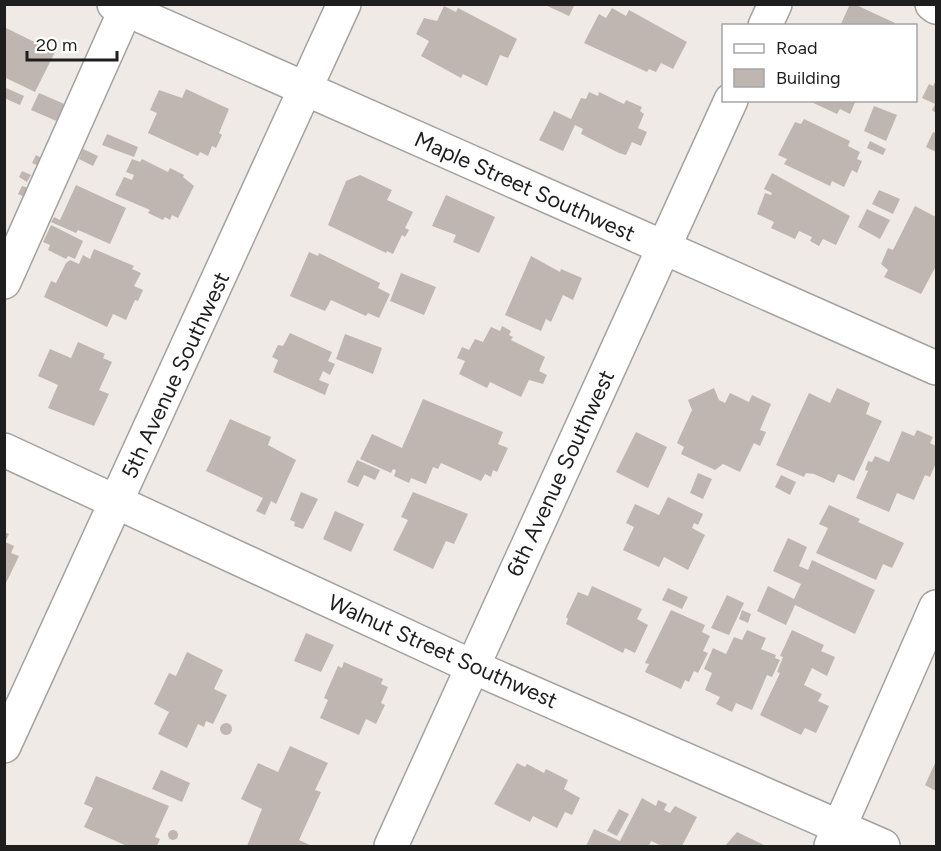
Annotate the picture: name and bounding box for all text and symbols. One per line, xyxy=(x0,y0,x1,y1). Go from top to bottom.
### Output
scale bar xyxy=(27,24,117,62)
legend xyxy=(722,24,917,102)
text: 20 m xyxy=(36,34,77,56)
text: Road xyxy=(776,37,817,59)
text: Building xyxy=(776,67,841,89)
street label: Maple Street Southwest xyxy=(410,126,639,247)
street label: 5th Avenue Southwest xyxy=(116,268,235,483)
street label: 6th Avenue Southwest xyxy=(501,366,620,581)
street label: Walnut Street Southwest xyxy=(324,589,562,714)

